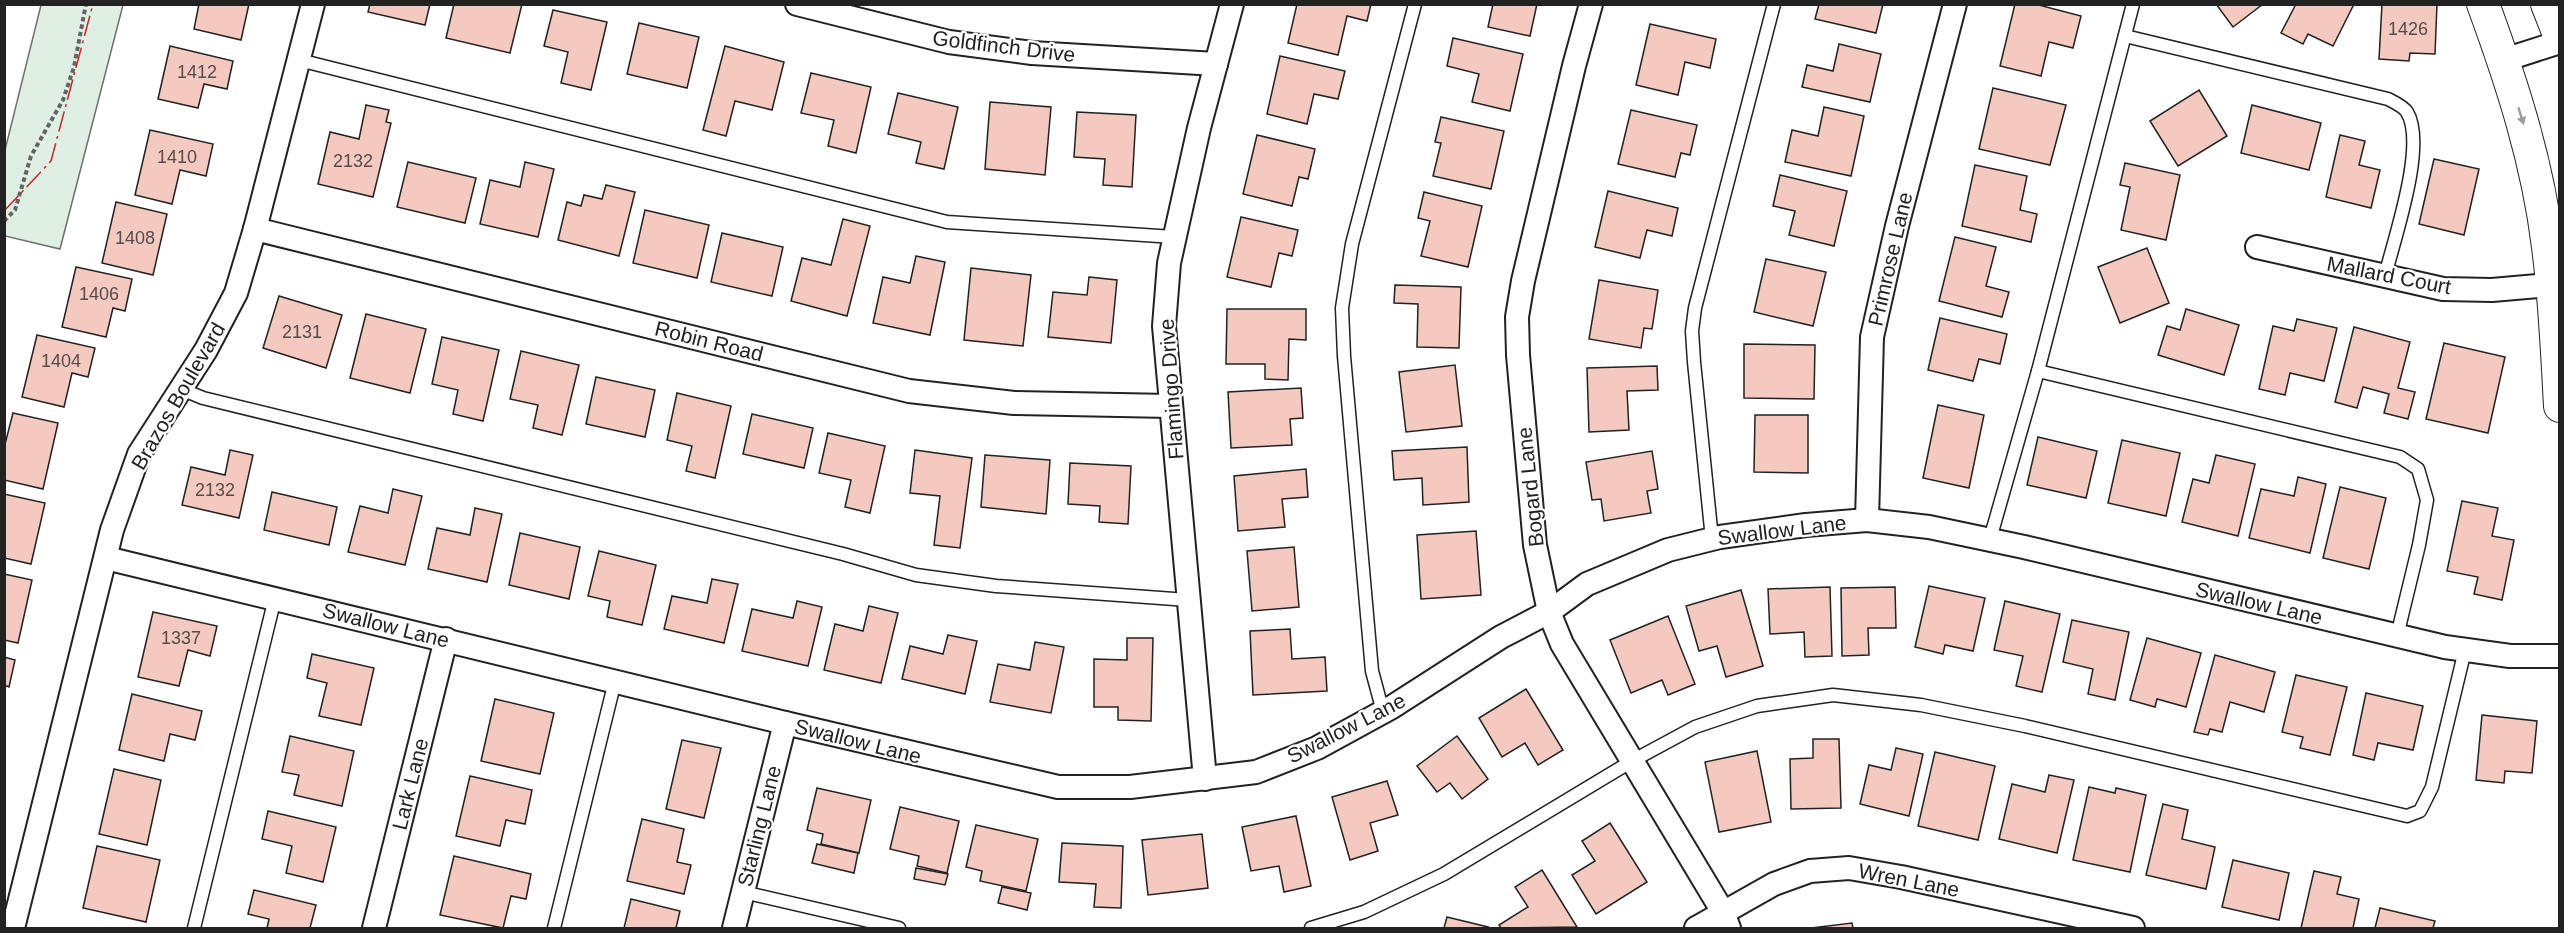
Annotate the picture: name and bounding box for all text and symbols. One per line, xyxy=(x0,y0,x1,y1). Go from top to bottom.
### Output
house number: 1426 xyxy=(2388,19,2428,39)
street label: Goldfinch Drive xyxy=(931,26,1077,66)
house number: 1412 xyxy=(177,62,217,82)
one-way arrow xyxy=(2517,107,2526,125)
house number: 1410 xyxy=(157,147,197,167)
house number: 2132 xyxy=(333,151,373,171)
street label: Primrose Lane xyxy=(1863,190,1917,328)
house number: 1408 xyxy=(115,228,155,248)
street label: Mallard Court xyxy=(2325,252,2453,298)
house number: 1406 xyxy=(79,284,119,304)
street label: Robin Road xyxy=(652,316,766,366)
street label: Brazos Boulevard xyxy=(127,318,229,474)
street label: Flamingo Drive xyxy=(1155,318,1187,460)
house number: 2131 xyxy=(282,322,322,342)
house number: 1404 xyxy=(41,351,81,371)
street label: Bogard Lane xyxy=(1512,426,1548,548)
house number: 2132 xyxy=(195,480,235,500)
street label: Swallow Lane xyxy=(1716,511,1848,549)
street label: Swallow Lane xyxy=(2193,577,2325,629)
street label: Swallow Lane xyxy=(320,598,452,652)
house number: 1337 xyxy=(161,628,201,648)
street label: Swallow Lane xyxy=(1283,688,1409,768)
street label: Swallow Lane xyxy=(792,714,924,768)
street label: Lark Lane xyxy=(388,736,432,832)
street label: Starling Lane xyxy=(733,763,785,889)
street label: Wren Lane xyxy=(1857,859,1961,901)

